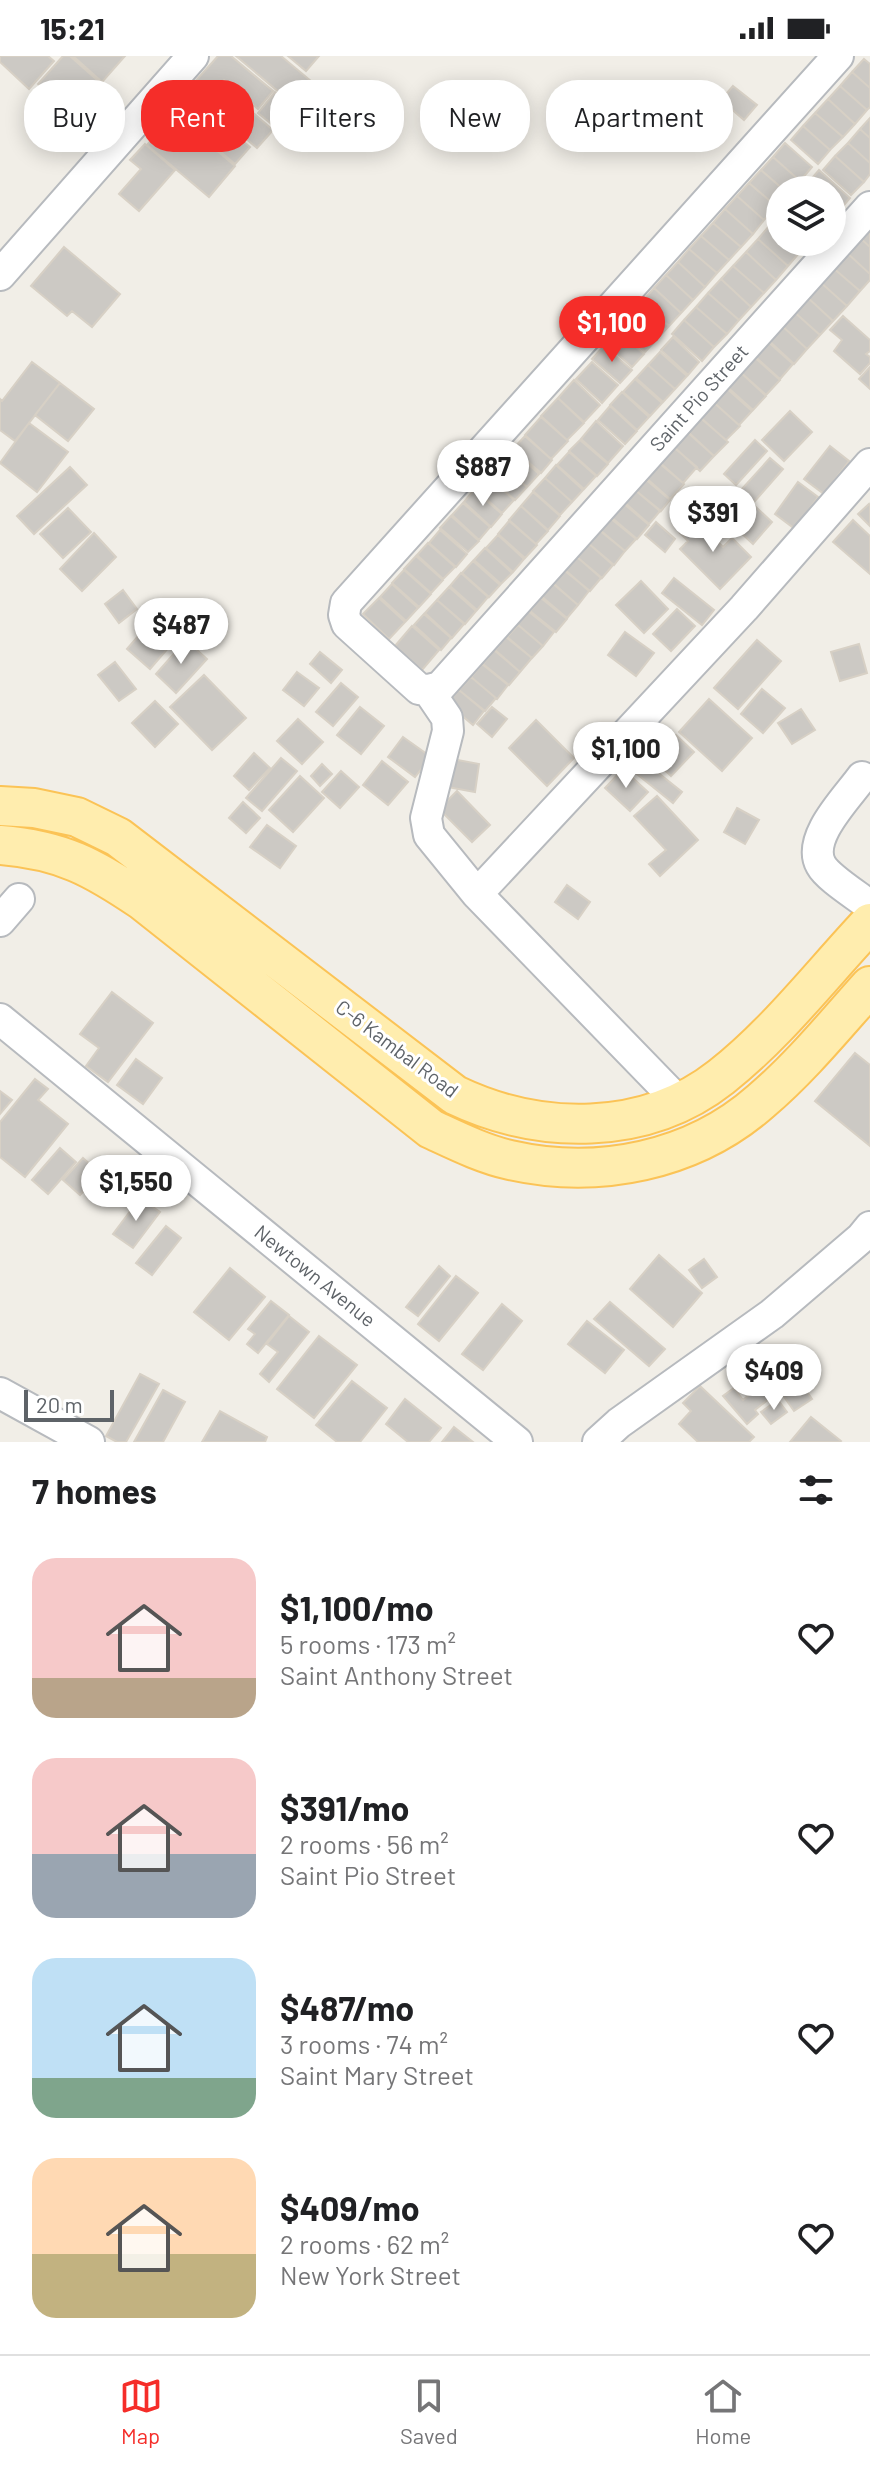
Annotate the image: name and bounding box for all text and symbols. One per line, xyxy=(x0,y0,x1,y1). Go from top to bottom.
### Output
text: 15:21 xyxy=(40,10,105,46)
chip: Buy xyxy=(24,80,125,152)
chip: Rent xyxy=(141,80,254,152)
chip: Filters xyxy=(270,80,404,152)
chip: New xyxy=(420,80,530,152)
chip: Apartment xyxy=(546,80,733,152)
map controls xyxy=(766,176,846,256)
button: layers xyxy=(766,176,846,256)
pin: $1,100 xyxy=(547,296,677,364)
text: $1,100 xyxy=(577,306,647,337)
street label: Saint Pio Street xyxy=(644,339,752,456)
pin: $887 xyxy=(436,440,530,508)
text: $887 xyxy=(455,450,511,481)
pin: $391 xyxy=(666,486,760,554)
text: $391 xyxy=(687,496,739,527)
pin: $487 xyxy=(134,598,228,666)
text: $487 xyxy=(152,608,210,639)
pin: $1,100 xyxy=(561,722,691,790)
text: $1,100 xyxy=(591,732,661,763)
street label: C-6 Kambal Road xyxy=(332,994,464,1102)
pin: $1,550 xyxy=(71,1155,201,1223)
text: $1,550 xyxy=(99,1165,173,1196)
street label: Newtown Avenue xyxy=(250,1219,381,1331)
pin: $409 xyxy=(727,1344,821,1412)
text: $409 xyxy=(744,1354,804,1385)
scale bar xyxy=(24,1386,114,1422)
text: 20 m xyxy=(36,1391,83,1417)
icon: filters xyxy=(794,1468,838,1512)
text: 7 homes xyxy=(32,1470,157,1511)
text: $1,100/mo xyxy=(280,1587,434,1628)
icon: home xyxy=(96,1590,192,1686)
icon: heart xyxy=(794,1616,838,1660)
text: 5 rooms · 173 m² xyxy=(280,1628,456,1659)
text: Saint Anthony Street xyxy=(280,1659,513,1690)
text: $391/mo xyxy=(280,1787,410,1828)
icon: home xyxy=(96,1790,192,1886)
icon: heart xyxy=(794,1816,838,1860)
text: 2 rooms · 56 m² xyxy=(280,1828,449,1859)
text: Saint Pio Street xyxy=(280,1859,456,1890)
text: $487/mo xyxy=(280,1987,414,2028)
icon: home xyxy=(96,1990,192,2086)
icon: heart xyxy=(794,2016,838,2060)
text: 3 rooms · 74 m² xyxy=(280,2028,448,2059)
text: Saint Mary Street xyxy=(280,2059,474,2090)
text: $409/mo xyxy=(280,2187,420,2228)
icon: home xyxy=(96,2190,192,2286)
icon: heart xyxy=(794,2216,838,2260)
text: 2 rooms · 62 m² xyxy=(280,2228,449,2259)
text: New York Street xyxy=(280,2259,461,2290)
tab: Map xyxy=(119,2374,163,2448)
tab: Saved xyxy=(400,2374,458,2448)
tab: Home xyxy=(695,2374,751,2448)

